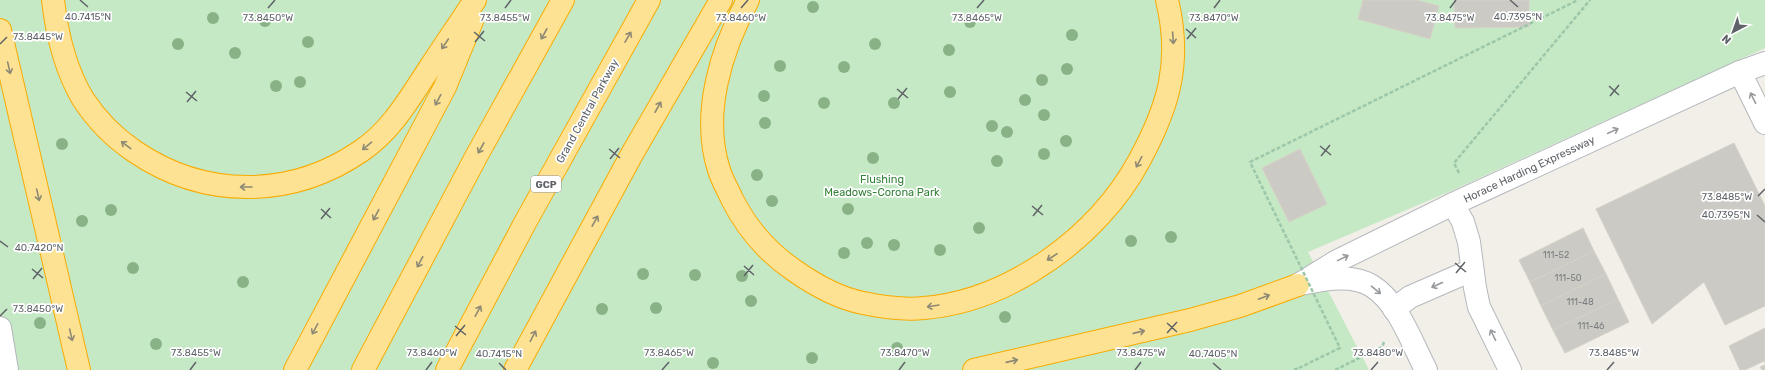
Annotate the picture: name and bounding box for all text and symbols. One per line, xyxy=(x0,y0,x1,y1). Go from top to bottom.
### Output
text: 40.7415°N xyxy=(65,11,111,23)
text: 40.7395°N xyxy=(1494,11,1542,23)
text: 73.8450°W xyxy=(243,12,293,24)
text: 73.8455°W xyxy=(480,12,530,24)
text: 73.8460°W xyxy=(716,12,766,24)
text: 73.8465°W xyxy=(952,12,1002,24)
text: 73.8470°W xyxy=(1189,12,1239,24)
text: 73.8475°W xyxy=(1426,12,1474,24)
north arrow xyxy=(1713,12,1753,52)
one-way arrow xyxy=(540,28,548,40)
text: 73.8445°W xyxy=(13,31,63,43)
one-way arrow xyxy=(624,31,632,43)
one-way arrow xyxy=(1169,31,1176,44)
text: N xyxy=(1719,32,1734,47)
one-way arrow xyxy=(441,38,449,50)
street label: Grand Central Parkway xyxy=(553,57,621,166)
one-way arrow xyxy=(5,62,13,75)
one-way arrow xyxy=(1749,92,1756,104)
one-way arrow xyxy=(434,94,441,106)
one-way arrow xyxy=(655,102,662,114)
one-way arrow xyxy=(1607,127,1619,134)
street label: Horace Harding Expressway xyxy=(1461,133,1597,206)
one-way arrow xyxy=(120,140,131,149)
one-way arrow xyxy=(477,141,484,153)
one-way arrow xyxy=(361,142,372,151)
one-way arrow xyxy=(1134,156,1142,168)
park label: Flushing Meadows-Corona Park xyxy=(824,173,940,199)
road number: GCP xyxy=(531,176,561,192)
one-way arrow xyxy=(240,183,253,191)
one-way arrow xyxy=(35,188,43,201)
text: 73.8485°W xyxy=(1702,191,1752,203)
one-way arrow xyxy=(372,208,380,220)
text: 40.7395°N xyxy=(1702,209,1750,221)
one-way arrow xyxy=(591,215,599,227)
text: 40.7420°N xyxy=(15,242,63,254)
house number: 111-52 xyxy=(1543,250,1569,260)
one-way arrow xyxy=(1047,253,1058,261)
one-way arrow xyxy=(1337,253,1349,261)
one-way arrow xyxy=(415,256,423,268)
house number: 111-50 xyxy=(1555,273,1582,283)
one-way arrow xyxy=(1431,282,1443,290)
one-way arrow xyxy=(1371,285,1381,294)
one-way arrow xyxy=(1258,293,1270,301)
house number: 111-48 xyxy=(1566,297,1594,307)
text: 73.8450°W xyxy=(13,303,63,315)
one-way arrow xyxy=(927,303,940,311)
one-way arrow xyxy=(475,305,482,317)
house number: 111-46 xyxy=(1578,321,1605,331)
one-way arrow xyxy=(311,323,319,335)
one-way arrow xyxy=(67,328,75,341)
one-way arrow xyxy=(1132,328,1145,336)
one-way arrow xyxy=(1488,329,1496,341)
one-way arrow xyxy=(530,330,538,342)
text: 73.8455°W xyxy=(171,347,221,359)
text: 73.8460°W xyxy=(407,347,457,359)
text: 73.8465°W xyxy=(644,347,694,359)
text: 73.8470°W xyxy=(880,347,930,359)
text: 73.8475°W xyxy=(1117,347,1165,359)
text: 73.8480°W xyxy=(1353,347,1403,359)
text: 73.8485°W xyxy=(1589,347,1639,359)
text: 40.7415°N xyxy=(476,348,522,360)
text: 40.7405°N xyxy=(1189,348,1237,360)
one-way arrow xyxy=(1005,357,1018,365)

